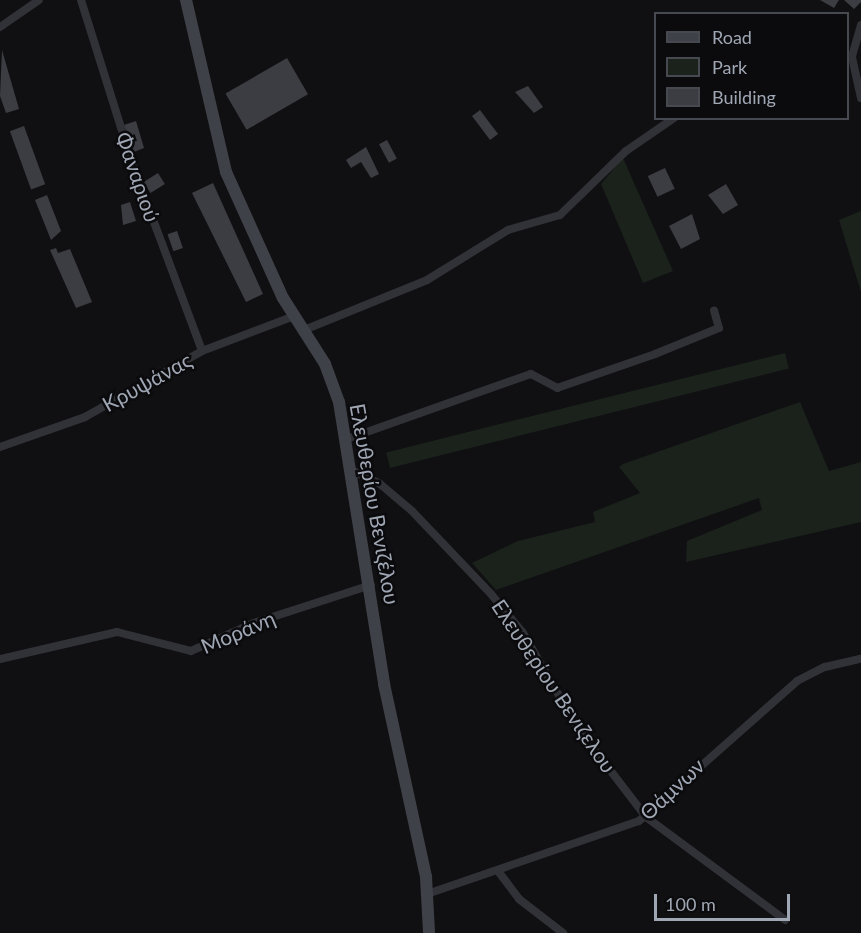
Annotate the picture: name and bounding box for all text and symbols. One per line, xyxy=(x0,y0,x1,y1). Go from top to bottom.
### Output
legend xyxy=(654,12,849,120)
text: Road xyxy=(712,26,752,48)
text: Park xyxy=(712,56,747,78)
text: Building xyxy=(712,86,776,108)
street label: Φαναριού xyxy=(111,129,165,225)
street label: Κρυψάνας xyxy=(98,347,196,417)
street label: Ελευθερίου Βενιζέλου xyxy=(345,401,405,607)
street label: Ελευθερίου Βενιζελου xyxy=(487,594,621,778)
street label: Μοράνη xyxy=(197,605,279,659)
street label: Θάμνων xyxy=(635,753,709,825)
scale bar xyxy=(657,882,794,920)
text: 100 m xyxy=(665,893,716,915)

